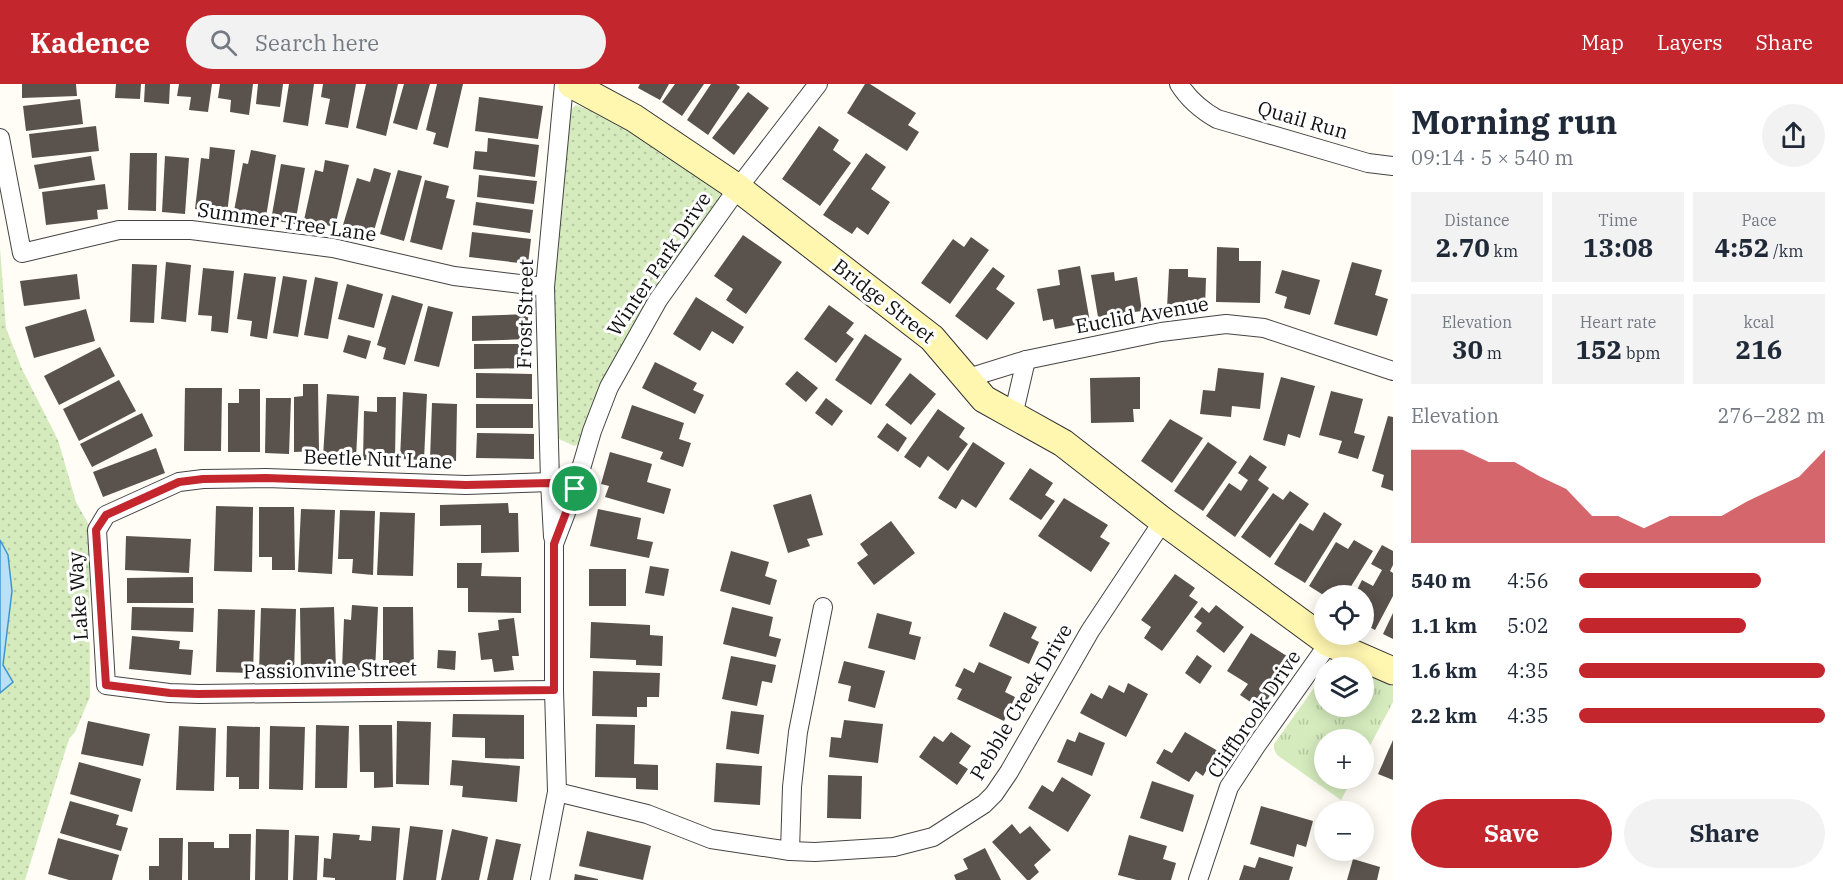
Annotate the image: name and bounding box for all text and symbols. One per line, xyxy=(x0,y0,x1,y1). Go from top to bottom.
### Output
search box xyxy=(186,15,606,69)
text: Kadence xyxy=(30,24,150,61)
icon: search xyxy=(207,26,240,59)
text: Search here xyxy=(255,28,379,57)
text: Map xyxy=(1581,28,1624,56)
text: Layers xyxy=(1657,28,1723,56)
text: Share xyxy=(1756,28,1813,56)
street label: Quail Run xyxy=(1255,94,1352,145)
text: Morning run xyxy=(1411,100,1617,143)
button: share xyxy=(1762,104,1825,167)
text: 09:14 · 5 × 540 m xyxy=(1411,144,1574,171)
street label: Winter Park Drive xyxy=(600,186,717,341)
street label: Summer Tree Lane xyxy=(196,196,378,247)
text: Distance xyxy=(1444,210,1510,230)
text: Time xyxy=(1598,210,1638,230)
text: Pace xyxy=(1741,210,1777,230)
text: 2.70 xyxy=(1436,230,1490,264)
text: 13:08 xyxy=(1583,230,1653,264)
text: 4:52 xyxy=(1715,230,1769,264)
text: km xyxy=(1490,241,1518,261)
text: /km xyxy=(1769,241,1803,261)
street label: Bridge Street xyxy=(828,252,941,349)
street label: Frost Street xyxy=(510,259,539,369)
street label: Euclid Avenue xyxy=(1073,289,1211,340)
text: Elevation xyxy=(1442,312,1512,332)
text: Heart rate xyxy=(1580,312,1656,332)
text: kcal xyxy=(1744,312,1774,332)
text: 30 xyxy=(1452,332,1483,366)
text: 152 xyxy=(1575,332,1622,366)
text: 216 xyxy=(1736,332,1782,366)
text: m xyxy=(1483,343,1502,363)
text: bpm xyxy=(1622,343,1661,363)
text: Elevation xyxy=(1411,402,1499,429)
text: 276–282 m xyxy=(1718,402,1825,429)
street label: Beetle Nut Lane xyxy=(303,442,453,475)
pin xyxy=(549,463,600,514)
icon: arrive xyxy=(558,472,591,505)
street label: Lake Way xyxy=(61,550,94,641)
text: 540 m xyxy=(1411,567,1471,594)
text: 4:56 xyxy=(1507,567,1549,594)
map controls xyxy=(1314,585,1374,861)
button: locate xyxy=(1314,585,1374,645)
text: 1.1 km xyxy=(1411,612,1477,639)
text: 5:02 xyxy=(1507,612,1549,639)
street label: Pebble Creek Drive xyxy=(963,619,1078,785)
street label: Cliffbrook Drive xyxy=(1201,644,1307,783)
street label: Passionvine Street xyxy=(243,654,417,685)
button: layers xyxy=(1314,657,1374,717)
text: 1.6 km xyxy=(1411,657,1477,684)
text: 4:35 xyxy=(1507,657,1549,684)
text: 2.2 km xyxy=(1411,702,1477,729)
text: 4:35 xyxy=(1507,702,1549,729)
button: + xyxy=(1314,729,1374,789)
button: Save xyxy=(1411,799,1612,868)
button: Share xyxy=(1624,799,1825,868)
button: − xyxy=(1314,801,1374,861)

